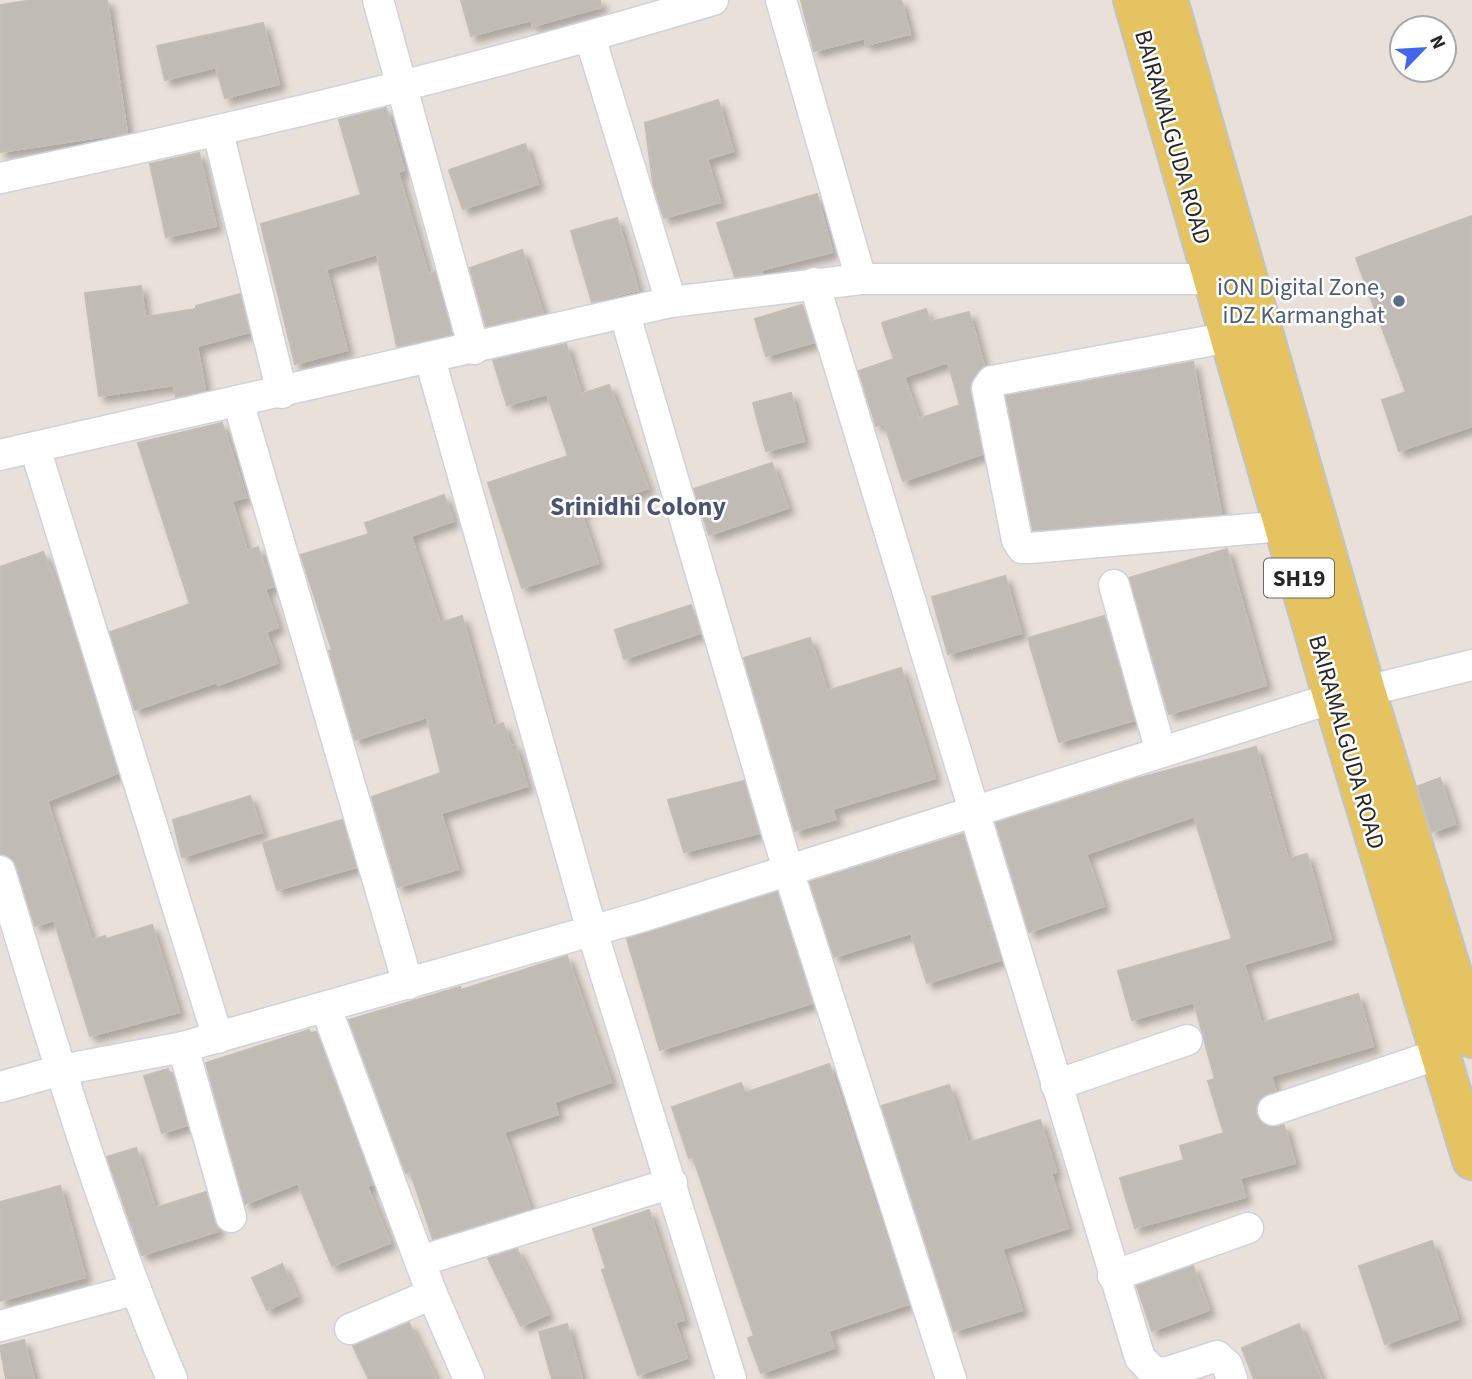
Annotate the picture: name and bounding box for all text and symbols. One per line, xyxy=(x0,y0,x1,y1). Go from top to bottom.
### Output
north arrow xyxy=(1388,14,1458,84)
street label: BAIRAMALGUDA ROAD xyxy=(1125,26,1220,248)
text: N xyxy=(1422,31,1452,54)
place label: iON Digital Zone, iDZ Karmanghat xyxy=(1217,270,1385,333)
marker: iON Digital Zone, iDZ Karmanghat xyxy=(1391,293,1407,309)
district label: Srinidhi Colony xyxy=(550,488,726,525)
road number: SH19 xyxy=(1264,558,1334,598)
street label: BAIRAMALGUDA ROAD xyxy=(1299,631,1394,853)

